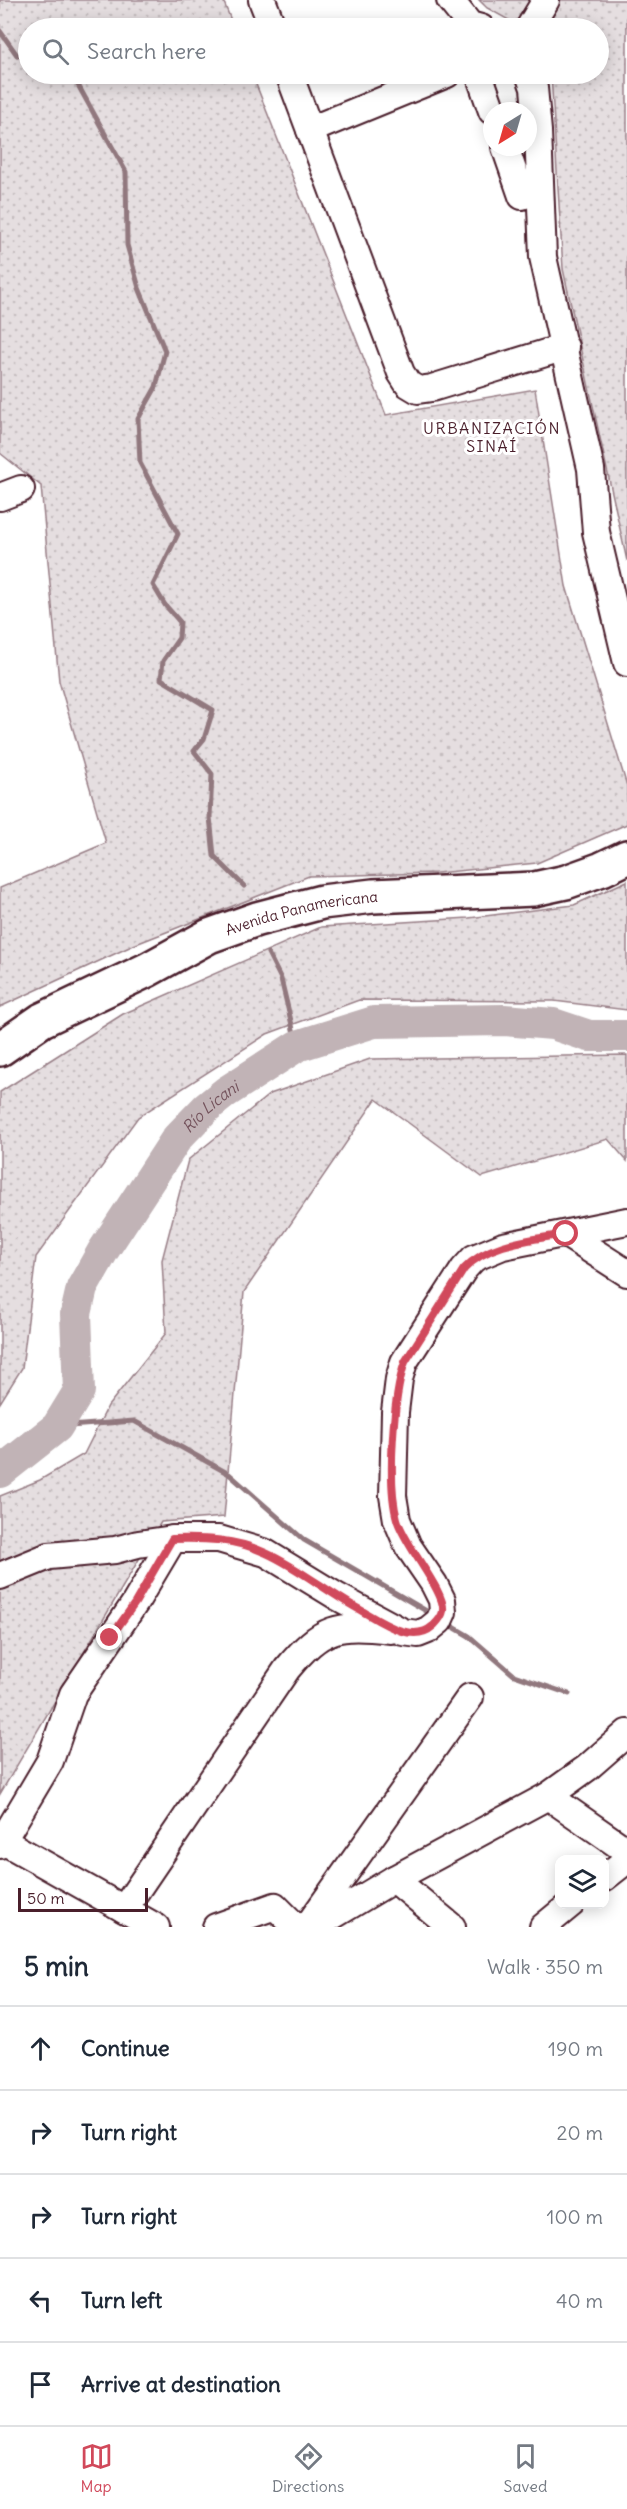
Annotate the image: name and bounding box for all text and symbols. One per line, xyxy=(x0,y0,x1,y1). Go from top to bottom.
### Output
search box xyxy=(18,18,609,84)
icon: search xyxy=(39,35,72,68)
text: Search here xyxy=(87,37,206,65)
north arrow xyxy=(483,102,537,156)
district label: URBANIZACIÓN SINAÍ xyxy=(423,418,561,456)
street label: Avenida Panamericana xyxy=(222,886,379,939)
water label: Río Licani xyxy=(178,1075,244,1137)
route start xyxy=(552,1220,578,1246)
route end xyxy=(96,1624,122,1650)
map controls xyxy=(555,1855,609,1909)
button: layers xyxy=(555,1855,609,1909)
scale bar xyxy=(18,1885,148,1912)
text: 50 m xyxy=(27,1888,65,1908)
text: 5 min xyxy=(24,1950,89,1983)
text: Walk · 350 m xyxy=(487,1954,603,1979)
icon: ahead xyxy=(24,2032,57,2065)
text: Continue xyxy=(81,2034,170,2062)
text: 190 m xyxy=(548,2036,603,2061)
icon: right xyxy=(24,2116,57,2149)
text: Turn right xyxy=(81,2118,177,2146)
text: 20 m xyxy=(557,2120,603,2145)
icon: right xyxy=(24,2200,57,2233)
text: Turn right xyxy=(81,2202,177,2230)
text: 100 m xyxy=(546,2204,603,2229)
icon: left xyxy=(24,2284,57,2317)
text: Turn left xyxy=(81,2286,162,2314)
text: 40 m xyxy=(556,2288,603,2313)
icon: arrive xyxy=(24,2368,57,2401)
text: Arrive at destination xyxy=(81,2370,281,2398)
tab: Map xyxy=(80,2440,113,2496)
tab: Directions xyxy=(272,2440,344,2496)
tab: Saved xyxy=(504,2440,547,2496)

